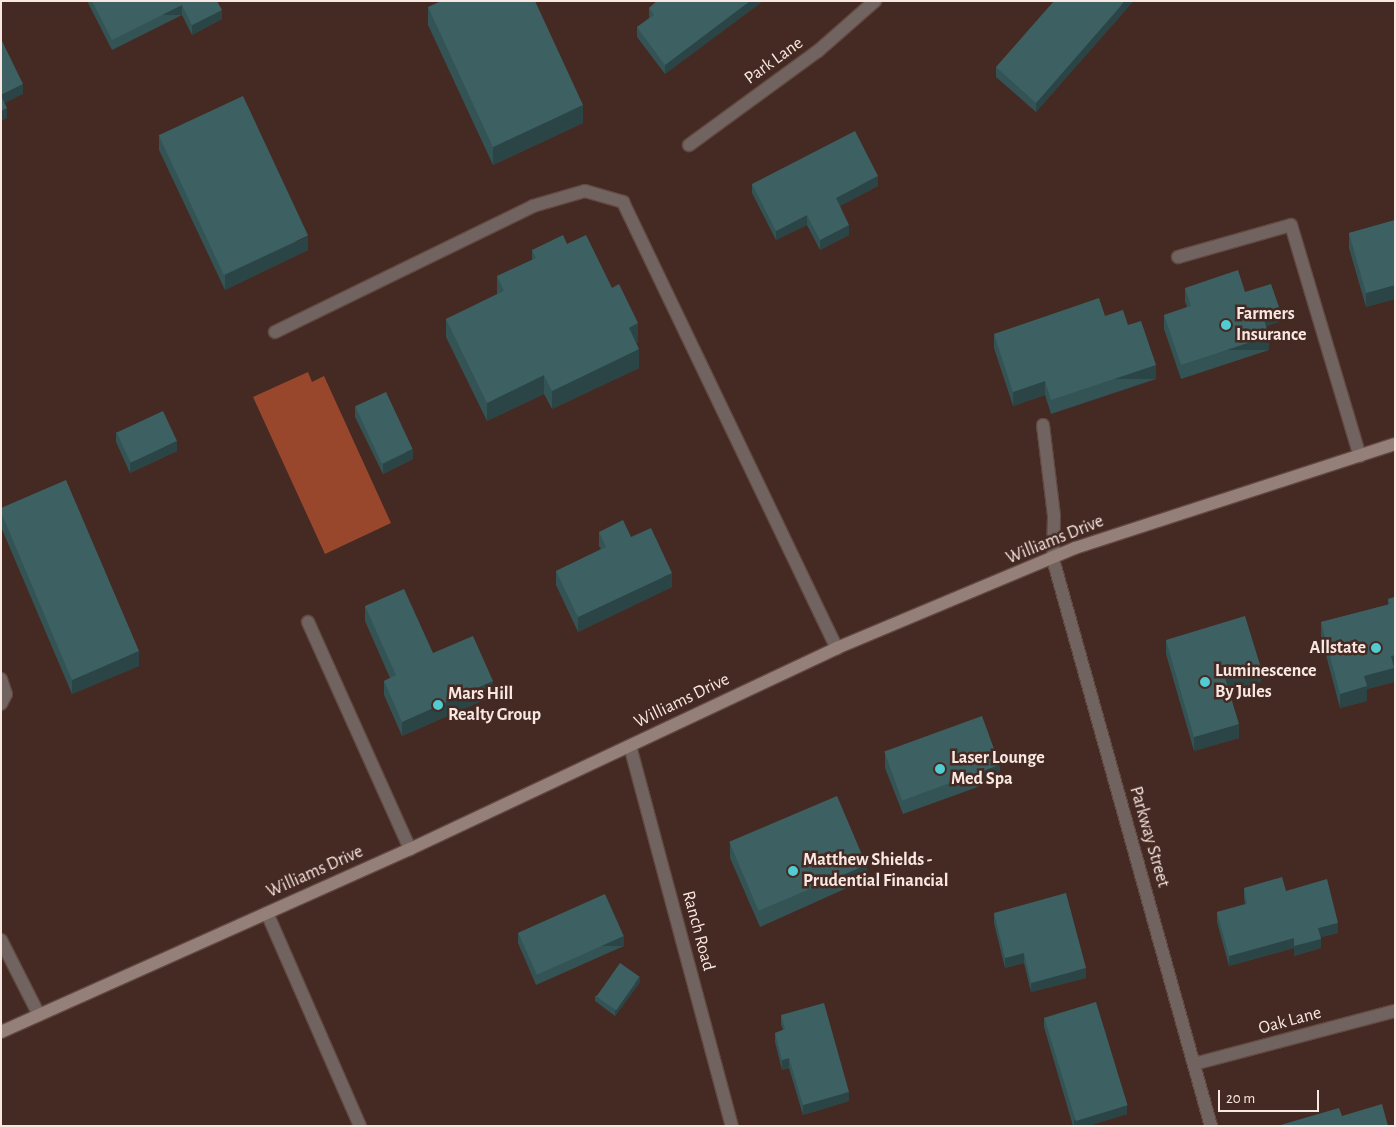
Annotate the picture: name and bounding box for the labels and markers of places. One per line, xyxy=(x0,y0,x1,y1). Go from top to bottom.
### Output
place label: Farmers Insurance xyxy=(1236,304,1307,346)
marker: Farmers Insurance xyxy=(1220,319,1232,331)
place label: Allstate xyxy=(1309,637,1366,659)
marker: Allstate xyxy=(1370,642,1382,654)
place label: Luminescence By Jules xyxy=(1215,661,1317,704)
marker: Luminescence By Jules xyxy=(1199,676,1211,688)
place label: Mars Hill Realty Group xyxy=(448,684,541,726)
marker: Mars Hill Realty Group xyxy=(432,699,444,711)
place label: Laser Lounge Med Spa xyxy=(951,748,1045,791)
marker: Laser Lounge Med Spa xyxy=(933,762,947,776)
place label: Matthew Shields - Prudential Financial xyxy=(803,850,948,892)
marker: Matthew Shields - Prudential Financial xyxy=(787,865,799,877)

